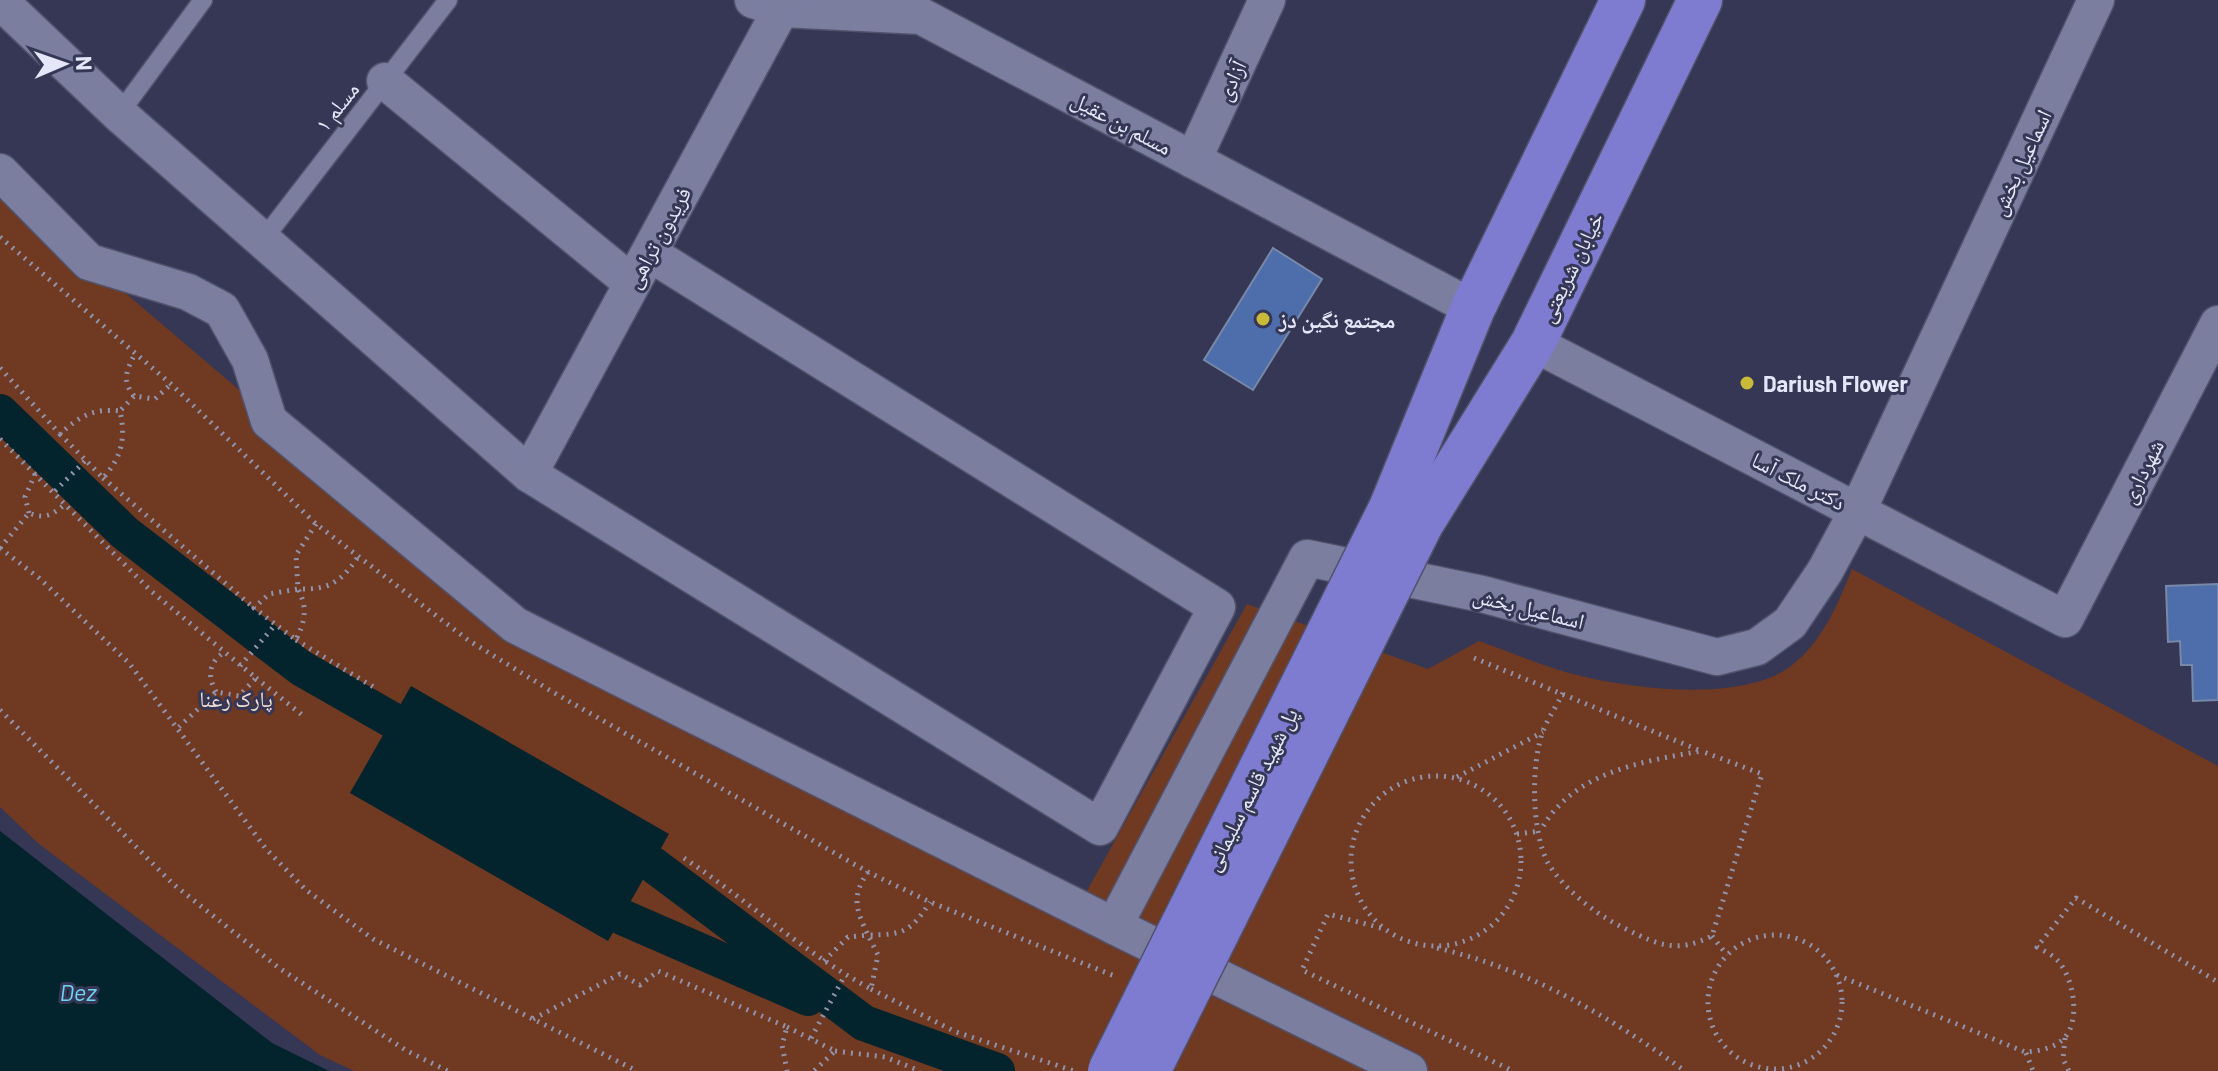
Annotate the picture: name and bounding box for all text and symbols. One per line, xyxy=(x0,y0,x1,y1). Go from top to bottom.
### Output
north arrow xyxy=(24,24,104,104)
text: N xyxy=(72,55,98,71)
street label: آزادی xyxy=(1209,55,1253,105)
street label: مسلم ۱ xyxy=(309,76,366,138)
street label: مسلم بن عقیل xyxy=(1066,85,1177,162)
street label: اسماعیل بخش xyxy=(1984,105,2058,220)
street label: فریدون تراهی xyxy=(619,182,697,293)
street label: خیابان شریعتی xyxy=(1532,208,1610,327)
place label: مجتمع نگین دز xyxy=(1278,306,1395,335)
marker: مجتمع نگین دز xyxy=(1254,310,1272,328)
place label: Dariush Flower xyxy=(1763,370,1908,396)
marker: Dariush Flower xyxy=(1738,374,1756,392)
street label: شهرداری xyxy=(2114,435,2170,508)
street label: دکتر ملک آسا xyxy=(1747,445,1850,516)
street label: اسماعیل بخش xyxy=(1470,581,1587,635)
park label: پارک رعنا xyxy=(199,685,273,713)
street label: پل شهید قاسم سلیمانی xyxy=(1198,703,1305,876)
water label: Dez xyxy=(59,977,97,1006)

